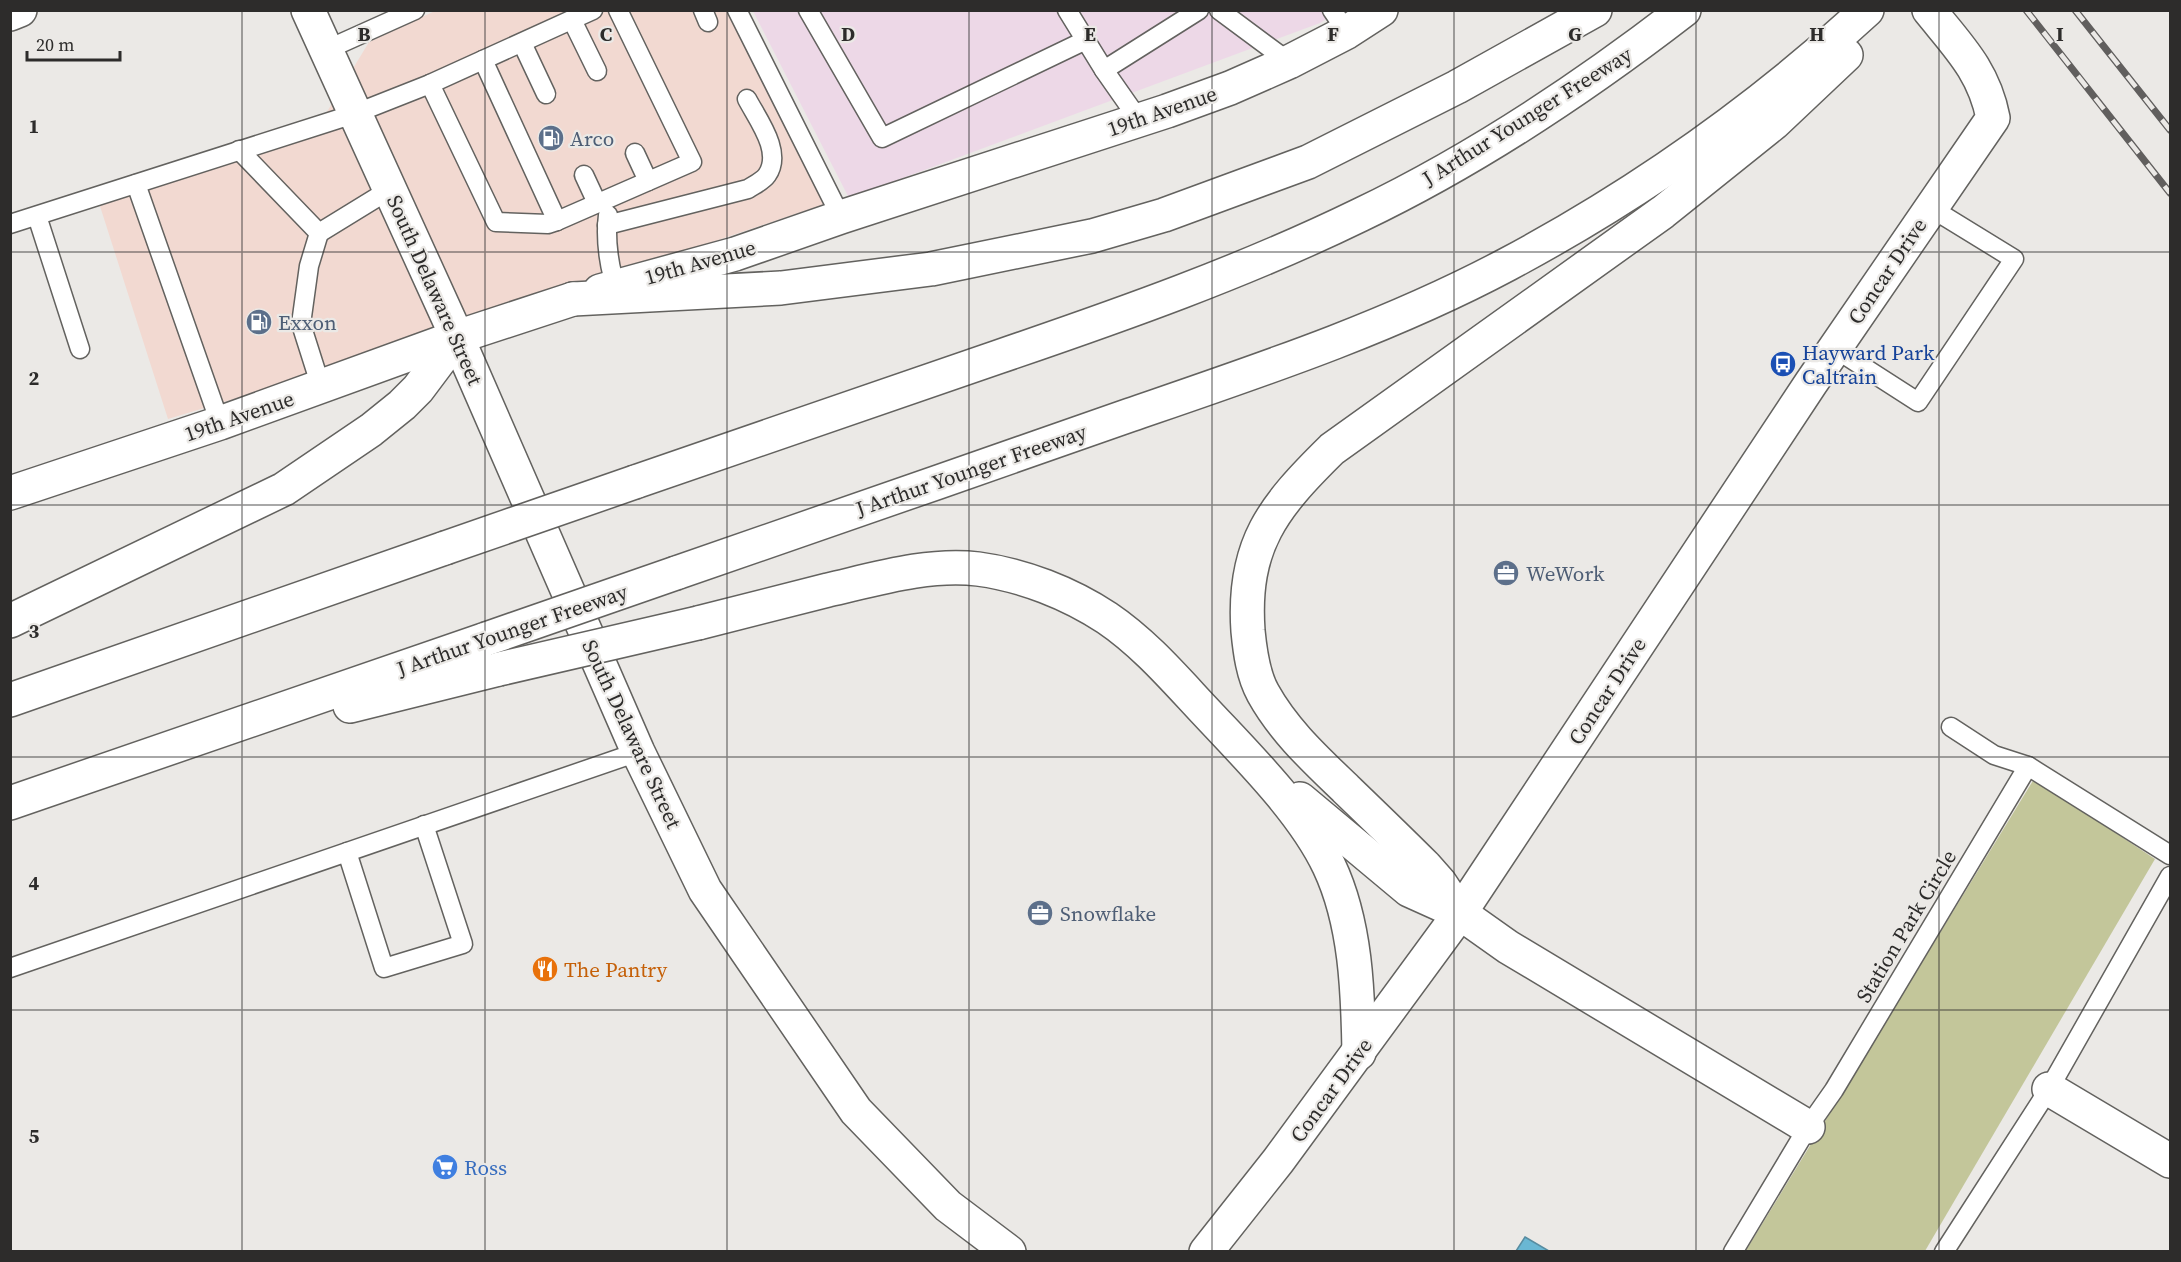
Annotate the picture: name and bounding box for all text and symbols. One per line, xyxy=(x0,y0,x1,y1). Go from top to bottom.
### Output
text: B xyxy=(357,20,371,48)
text: C xyxy=(600,20,612,48)
text: D xyxy=(841,20,855,48)
text: E xyxy=(1084,20,1096,48)
text: F xyxy=(1327,20,1339,48)
text: G xyxy=(1568,20,1582,48)
text: H xyxy=(1809,20,1825,48)
text: I xyxy=(2056,20,2064,48)
scale bar xyxy=(27,24,120,62)
text: 20 m xyxy=(36,32,74,57)
street label: J Arthur Younger Freeway xyxy=(1416,39,1638,193)
street label: 19th Avenue xyxy=(1103,79,1221,143)
text: 1 xyxy=(29,112,39,140)
fuel station icon: Arco xyxy=(536,123,566,153)
place label: Arco xyxy=(570,124,614,153)
street label: South Delaware Street xyxy=(380,190,490,390)
street label: Concar Drive xyxy=(1841,212,1933,330)
street label: 19th Avenue xyxy=(641,232,759,292)
fuel station icon: Exxon xyxy=(244,307,274,337)
place label: Exxon xyxy=(278,308,337,337)
place label: Hayward Park Caltrain xyxy=(1802,338,1935,391)
bus stop icon: Hayward Park Caltrain xyxy=(1768,349,1798,379)
text: 2 xyxy=(29,364,40,392)
street label: 19th Avenue xyxy=(180,384,298,448)
street label: J Arthur Younger Freeway xyxy=(851,417,1090,523)
office icon: WeWork xyxy=(1491,558,1521,588)
place label: WeWork xyxy=(1526,559,1605,588)
street label: J Arthur Younger Freeway xyxy=(392,577,631,683)
text: 3 xyxy=(29,617,40,645)
street label: Concar Drive xyxy=(1561,632,1653,750)
street label: South Delaware Street xyxy=(575,635,689,833)
street label: Station Park Circle xyxy=(1849,844,1963,1008)
text: 4 xyxy=(29,869,40,897)
office icon: Snowflake xyxy=(1025,898,1055,928)
place label: Snowflake xyxy=(1060,899,1156,928)
restaurant icon: The Pantry xyxy=(530,954,560,984)
place label: The Pantry xyxy=(564,955,667,984)
street label: Concar Drive xyxy=(1283,1032,1379,1148)
text: 5 xyxy=(29,1122,40,1150)
supermarket icon: Ross xyxy=(430,1152,460,1182)
place label: Ross xyxy=(464,1153,507,1182)

